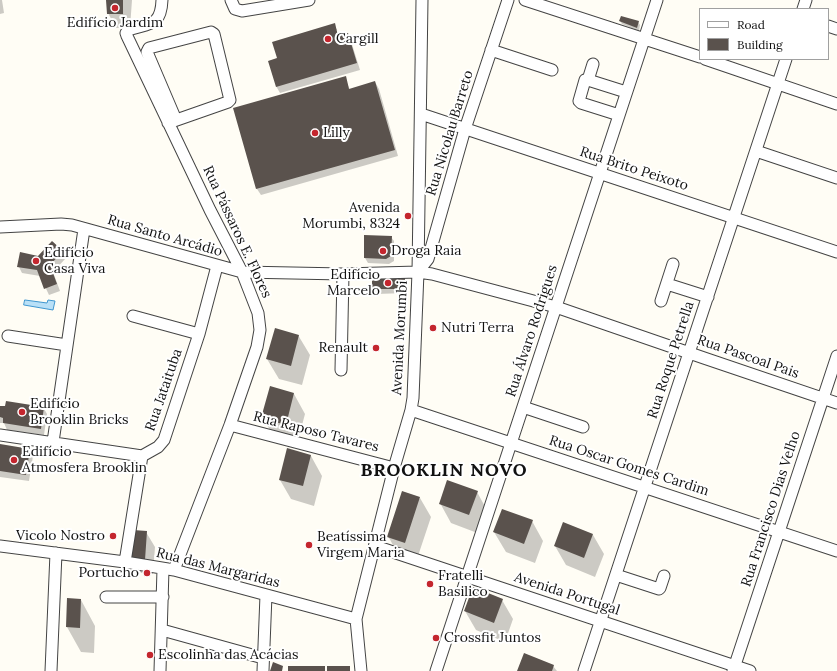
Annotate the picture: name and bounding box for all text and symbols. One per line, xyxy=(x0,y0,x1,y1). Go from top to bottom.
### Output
marker: Edifício Jardim xyxy=(110,3,120,13)
legend xyxy=(699,8,829,60)
place label: Edifício Jardim xyxy=(67,15,163,31)
text: Road xyxy=(737,17,765,32)
place label: Cargill xyxy=(336,31,379,47)
marker: Cargill xyxy=(323,34,333,44)
text: Building xyxy=(737,37,783,52)
street label: Rua Nicolau Barreto xyxy=(423,68,477,198)
place label: Lilly xyxy=(323,125,350,141)
marker: Lilly xyxy=(310,128,320,138)
street label: Rua Brito Peixoto xyxy=(578,144,690,194)
street label: Rua Pássaros E. Flores xyxy=(199,163,275,301)
place label: Avenida Morumbi, 8324 xyxy=(302,200,400,232)
marker: Avenida Morumbi, 8324 xyxy=(403,211,413,221)
street label: Rua Santo Arcádio xyxy=(106,212,224,260)
place label: Droga Raia xyxy=(391,243,461,259)
place label: Edifício Casa Viva xyxy=(44,245,105,278)
marker: Droga Raia xyxy=(378,246,388,256)
marker: Edifício Casa Viva xyxy=(31,256,41,266)
street label: Rua Álvaro Rodrigues xyxy=(503,263,561,399)
place label: Edifício Marcelo xyxy=(327,267,380,300)
marker: Edifício Marcelo xyxy=(383,278,393,288)
street label: Avenida Morumbi xyxy=(389,280,411,396)
street label: Rua Roque Petrella xyxy=(644,299,698,421)
place label: Nutri Terra xyxy=(441,320,514,336)
marker: Nutri Terra xyxy=(428,323,438,333)
street label: Rua Pascoal Pais xyxy=(695,332,801,382)
place label: Renault xyxy=(318,340,368,356)
marker: Renault xyxy=(371,343,381,353)
street label: Rua Jataituba xyxy=(142,347,186,433)
place label: Edifício Brooklin Bricks xyxy=(30,396,128,428)
marker: Edifício Brooklin Bricks xyxy=(17,407,27,417)
street label: Rua Raposo Tavares xyxy=(251,408,381,456)
street label: Rua Francisco Dias Velho xyxy=(738,429,804,589)
street label: Rua Oscar Gomes Cardim xyxy=(547,432,711,500)
place label: Edifício Atmosfera Brooklin xyxy=(22,444,147,476)
marker: Edifício Atmosfera Brooklin xyxy=(9,455,19,465)
district label: BROOKLIN NOVO xyxy=(360,460,528,482)
place label: Vicolo Nostro xyxy=(16,528,105,544)
place label: Beatíssima Virgem Maria xyxy=(317,529,405,562)
marker: Vicolo Nostro xyxy=(108,531,118,541)
marker: Beatíssima Virgem Maria xyxy=(304,540,314,550)
street label: Rua das Margaridas xyxy=(154,544,282,592)
place label: Portucho xyxy=(79,565,139,581)
marker: Portucho xyxy=(142,568,152,578)
place label: Fratelli Basilico xyxy=(438,568,488,600)
street label: Avenida Portugal xyxy=(512,569,622,619)
marker: Fratelli Basilico xyxy=(425,579,435,589)
place label: Crossfit Juntos xyxy=(444,630,541,646)
marker: Crossfit Juntos xyxy=(431,633,441,643)
place label: Escolinha das Acácias xyxy=(158,647,299,663)
marker: Escolinha das Acácias xyxy=(145,650,155,660)

